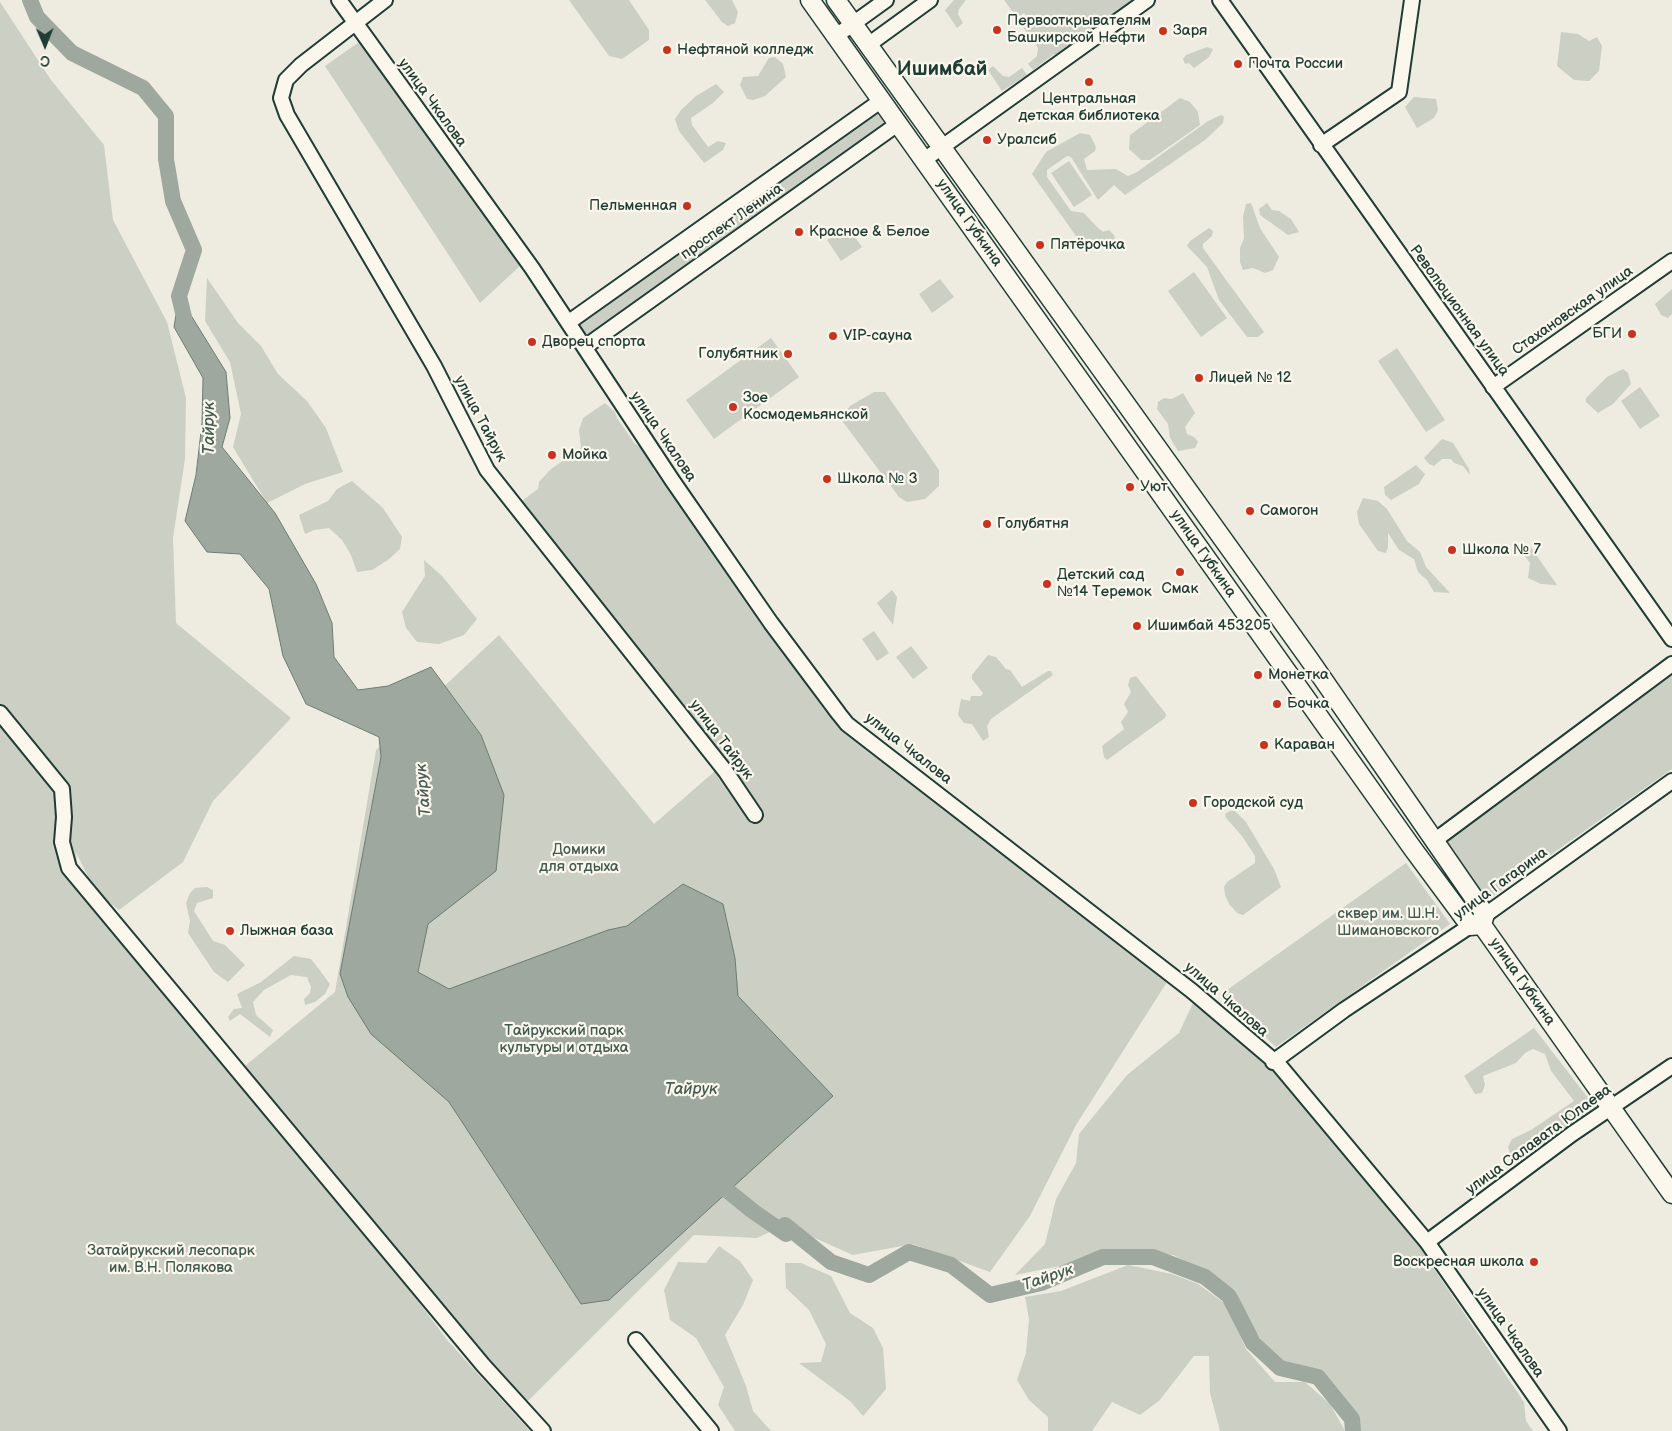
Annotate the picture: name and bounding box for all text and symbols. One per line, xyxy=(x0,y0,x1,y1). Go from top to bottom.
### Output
place label: Первооткрывателям Башкирской Нефти xyxy=(1007,12,1151,47)
north arrow xyxy=(20,20,70,70)
place label: Заря xyxy=(1173,22,1207,40)
marker: Первооткрывателям Башкирской Нефти xyxy=(991,24,1003,36)
marker: Заря xyxy=(1157,25,1169,37)
place label: Нефтяной колледж xyxy=(677,41,813,59)
marker: Нефтяной колледж xyxy=(661,44,673,56)
text: С xyxy=(40,52,50,69)
street label: улица Чкалова xyxy=(394,55,470,151)
place label: Почта России xyxy=(1248,55,1343,73)
district label: Ишимбай xyxy=(897,58,987,82)
marker: Почта России xyxy=(1232,58,1244,70)
marker: Центральная детская библиотека xyxy=(1083,76,1095,88)
place label: Центральная детская библиотека xyxy=(1018,90,1160,125)
place label: Уралсиб xyxy=(997,131,1057,149)
marker: Уралсиб xyxy=(981,134,993,146)
street label: улица Губкина xyxy=(932,176,1006,270)
street label: проспект Ленина xyxy=(677,180,787,264)
place label: Пельменная xyxy=(589,197,677,215)
marker: Пельменная xyxy=(681,200,693,212)
place label: Красное & Белое xyxy=(809,223,930,241)
marker: Красное & Белое xyxy=(793,226,805,238)
place label: Пятёрочка xyxy=(1050,236,1125,254)
marker: Пятёрочка xyxy=(1034,239,1046,251)
street label: Революционная улица xyxy=(1405,242,1513,380)
street label: Стахановская улица xyxy=(1509,263,1637,359)
place label: БГИ xyxy=(1592,325,1622,343)
place label: VIP-сауна xyxy=(843,327,912,345)
marker: БГИ xyxy=(1626,328,1638,340)
marker: VIP-сауна xyxy=(827,330,839,342)
place label: Дворец спорта xyxy=(542,333,646,351)
marker: Дворец спорта xyxy=(526,336,538,348)
place label: Голубятник xyxy=(698,345,778,363)
marker: Голубятник xyxy=(782,348,794,360)
place label: Лицей № 12 xyxy=(1209,369,1292,387)
marker: Лицей № 12 xyxy=(1193,372,1205,384)
street label: улица Тайрук xyxy=(450,373,510,465)
street label: улица Чкалова xyxy=(626,388,700,486)
place label: Зое Космодемьянской xyxy=(743,389,868,424)
marker: Зое Космодемьянской xyxy=(727,401,739,413)
water label: Тайрук xyxy=(200,402,220,454)
place label: Мойка xyxy=(562,446,608,464)
marker: Мойка xyxy=(546,449,558,461)
place label: Школа № 3 xyxy=(837,470,918,488)
marker: Школа № 3 xyxy=(821,473,833,485)
place label: Уют xyxy=(1140,478,1168,496)
marker: Уют xyxy=(1124,481,1136,493)
place label: Самогон xyxy=(1260,502,1319,520)
marker: Самогон xyxy=(1244,505,1256,517)
street label: улица Губкина xyxy=(1166,507,1240,601)
place label: Голубятня xyxy=(997,515,1069,533)
marker: Голубятня xyxy=(981,518,993,530)
place label: Школа № 7 xyxy=(1462,541,1541,559)
marker: Школа № 7 xyxy=(1446,544,1458,556)
place label: Детский сад №14 Теремок xyxy=(1057,566,1152,601)
marker: Смак xyxy=(1174,566,1186,578)
marker: Детский сад №14 Теремок xyxy=(1041,578,1053,590)
place label: Смак xyxy=(1162,580,1198,598)
place label: Ишимбай 453205 xyxy=(1147,617,1271,635)
marker: Ишимбай 453205 xyxy=(1131,620,1143,632)
place label: Монетка xyxy=(1268,666,1329,684)
marker: Монетка xyxy=(1252,669,1264,681)
place label: Бочка xyxy=(1287,695,1330,713)
street label: улица Тайрук xyxy=(685,697,757,783)
marker: Бочка xyxy=(1271,698,1283,710)
street label: улица Чкалова xyxy=(861,710,955,788)
place label: Караван xyxy=(1274,736,1335,754)
marker: Караван xyxy=(1258,739,1270,751)
water label: Тайрук xyxy=(412,763,436,817)
place label: Городской суд xyxy=(1203,794,1303,812)
marker: Городской суд xyxy=(1187,797,1199,809)
park label: Домики для отдыха xyxy=(539,841,619,876)
street label: улица Гагарина xyxy=(1451,844,1551,924)
park label: сквер им. Ш.Н. Шимановского xyxy=(1337,905,1439,940)
place label: Лыжная база xyxy=(240,922,334,940)
marker: Лыжная база xyxy=(224,925,236,937)
street label: улица Губкина xyxy=(1485,935,1559,1029)
street label: улица Чкалова xyxy=(1180,959,1272,1041)
park label: Тайрукский парк культуры и отдыха xyxy=(499,1022,629,1057)
water label: Тайрук xyxy=(665,1080,717,1100)
street label: улица Салавата Юлаева xyxy=(1463,1081,1615,1199)
park label: Затайрукский лесопарк им. В.Н. Полякова xyxy=(87,1242,255,1277)
place label: Воскресная школа xyxy=(1393,1253,1524,1271)
marker: Воскресная школа xyxy=(1528,1256,1540,1268)
water label: Тайрук xyxy=(1020,1260,1076,1296)
street label: улица Чкалова xyxy=(1472,1285,1548,1381)

